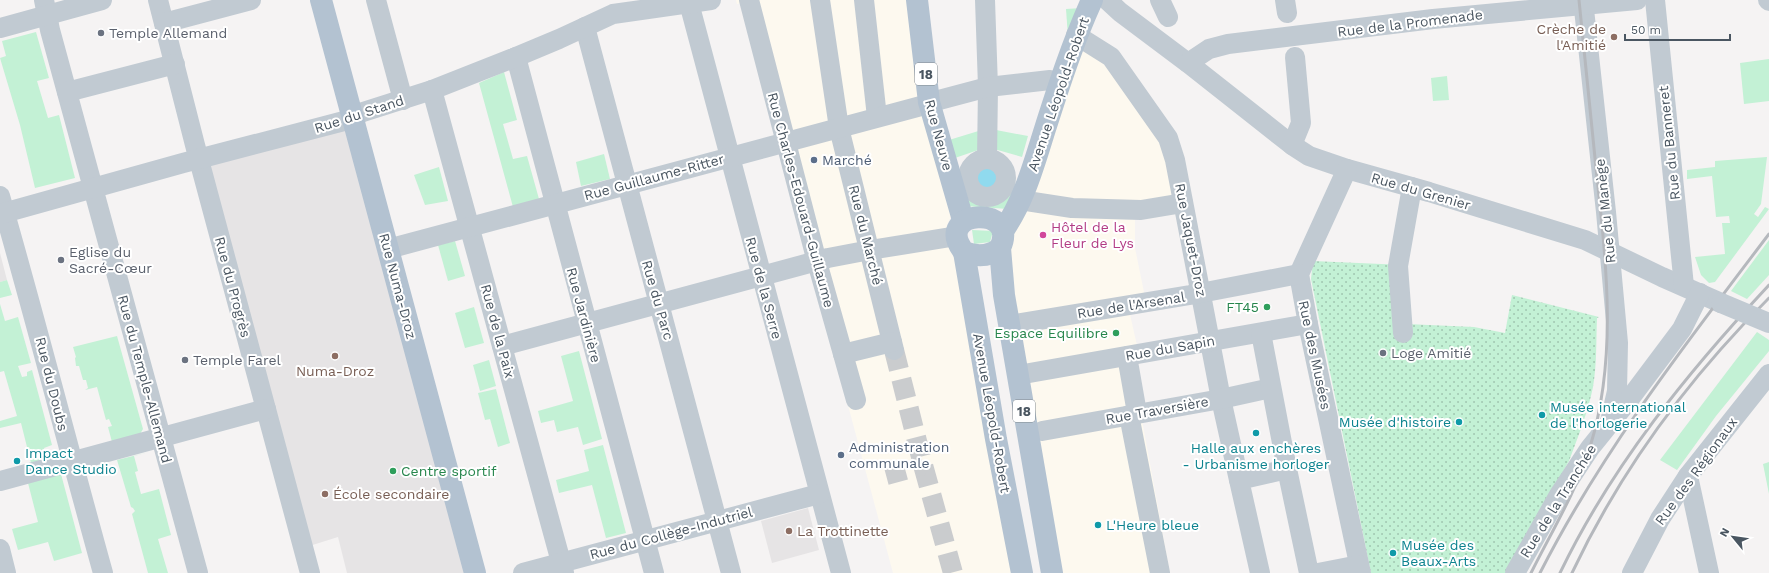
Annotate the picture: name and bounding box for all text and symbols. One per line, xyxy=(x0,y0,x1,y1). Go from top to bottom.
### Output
street label: Rue de la Promenade xyxy=(1336,6,1484,40)
street label: Avenue Léopold-Robert xyxy=(1024,15,1092,173)
scale bar xyxy=(1625,16,1730,42)
place label: Crèche de l'Amitié xyxy=(1537,21,1606,53)
text: 50 m xyxy=(1631,23,1661,37)
place label: Temple Allemand xyxy=(109,25,227,41)
marker: Temple Allemand xyxy=(96,28,106,38)
marker: Crèche de l'Amitié xyxy=(1609,32,1619,42)
road number: 18 xyxy=(915,63,937,85)
street label: Rue du Banneret xyxy=(1655,85,1683,201)
street label: Rue Charles-Edouard-Guillaume xyxy=(765,91,837,309)
street label: Rue du Stand xyxy=(312,92,406,136)
street label: Rue Neuve xyxy=(922,98,956,172)
street label: Rue Guillaume-Ritter xyxy=(582,151,726,203)
place label: Marché xyxy=(822,152,872,168)
marker: Marché xyxy=(809,155,819,165)
street label: Rue du Manège xyxy=(1592,158,1618,264)
street label: Rue du Grenier xyxy=(1369,169,1473,213)
street label: Rue Jaquet-Droz xyxy=(1172,182,1210,298)
street label: Rue du Marché xyxy=(846,183,886,287)
place label: Hôtel de la Fleur de Lys xyxy=(1051,219,1134,251)
marker: Hôtel de la Fleur de Lys xyxy=(1038,230,1048,240)
street label: Rue Numa-Droz xyxy=(376,231,420,341)
street label: Rue du Progrès xyxy=(212,235,254,339)
street label: Rue de la Serre xyxy=(743,235,785,341)
place label: Eglise du Sacré-Cœur xyxy=(69,244,152,276)
marker: Eglise du Sacré-Cœur xyxy=(56,255,66,265)
street label: Rue du Parc xyxy=(639,258,677,342)
street label: Rue Jardinière xyxy=(564,266,604,364)
street label: Rue de la Paix xyxy=(478,282,518,380)
street label: Rue de l'Arsenal xyxy=(1076,288,1187,321)
street label: Rue du Temple-Allemand xyxy=(115,293,175,465)
place label: FT45 xyxy=(1226,299,1259,315)
street label: Rue des Musées xyxy=(1296,299,1334,411)
marker: FT45 xyxy=(1262,302,1272,312)
place label: Espace Equilibre xyxy=(994,325,1108,341)
marker: Espace Equilibre xyxy=(1111,328,1121,338)
street label: Avenue Léopold-Robert xyxy=(970,332,1014,494)
street label: Rue du Sapin xyxy=(1124,332,1216,364)
street label: Rue du Doubs xyxy=(33,335,71,433)
place label: Loge Amitié xyxy=(1391,345,1471,361)
marker: Loge Amitié xyxy=(1378,348,1388,358)
marker: Numa-Droz xyxy=(330,351,340,361)
place label: Temple Farel xyxy=(193,352,282,368)
marker: Temple Farel xyxy=(180,355,190,365)
place label: Numa-Droz xyxy=(296,363,374,379)
street label: Rue Traversière xyxy=(1104,393,1210,427)
place label: Musée international de l'horlogerie xyxy=(1550,399,1687,431)
road number: 18 xyxy=(1013,400,1035,422)
marker: Musée international de l'horlogerie xyxy=(1537,410,1547,420)
place label: Musée d'histoire xyxy=(1339,414,1451,430)
street label: Rue des Régionaux xyxy=(1652,414,1740,528)
marker: Musée d'histoire xyxy=(1454,417,1464,427)
marker: Halle aux enchères - Urbanisme horloger xyxy=(1251,428,1261,438)
place label: Administration communale xyxy=(849,439,949,471)
place label: Halle aux enchères - Urbanisme horloger xyxy=(1183,440,1330,472)
street label: Rue de la Tranchée xyxy=(1517,441,1599,561)
place label: Impact Dance Studio xyxy=(25,445,117,477)
marker: Administration communale xyxy=(836,450,846,460)
marker: Impact Dance Studio xyxy=(12,456,22,466)
place label: Centre sportif xyxy=(401,463,497,479)
marker: Centre sportif xyxy=(388,466,398,476)
place label: École secondaire xyxy=(333,486,449,502)
marker: École secondaire xyxy=(320,489,330,499)
street label: Rue du Collège-Indutriel xyxy=(588,503,755,562)
place label: L'Heure bleue xyxy=(1106,517,1199,533)
north arrow xyxy=(1713,517,1753,557)
marker: L'Heure bleue xyxy=(1093,520,1103,530)
place label: La Trottinette xyxy=(797,523,889,539)
marker: La Trottinette xyxy=(784,526,794,536)
text: N xyxy=(1717,526,1732,539)
place label: Musée des Beaux-Arts xyxy=(1401,537,1476,569)
marker: Musée des Beaux-Arts xyxy=(1388,548,1398,558)

